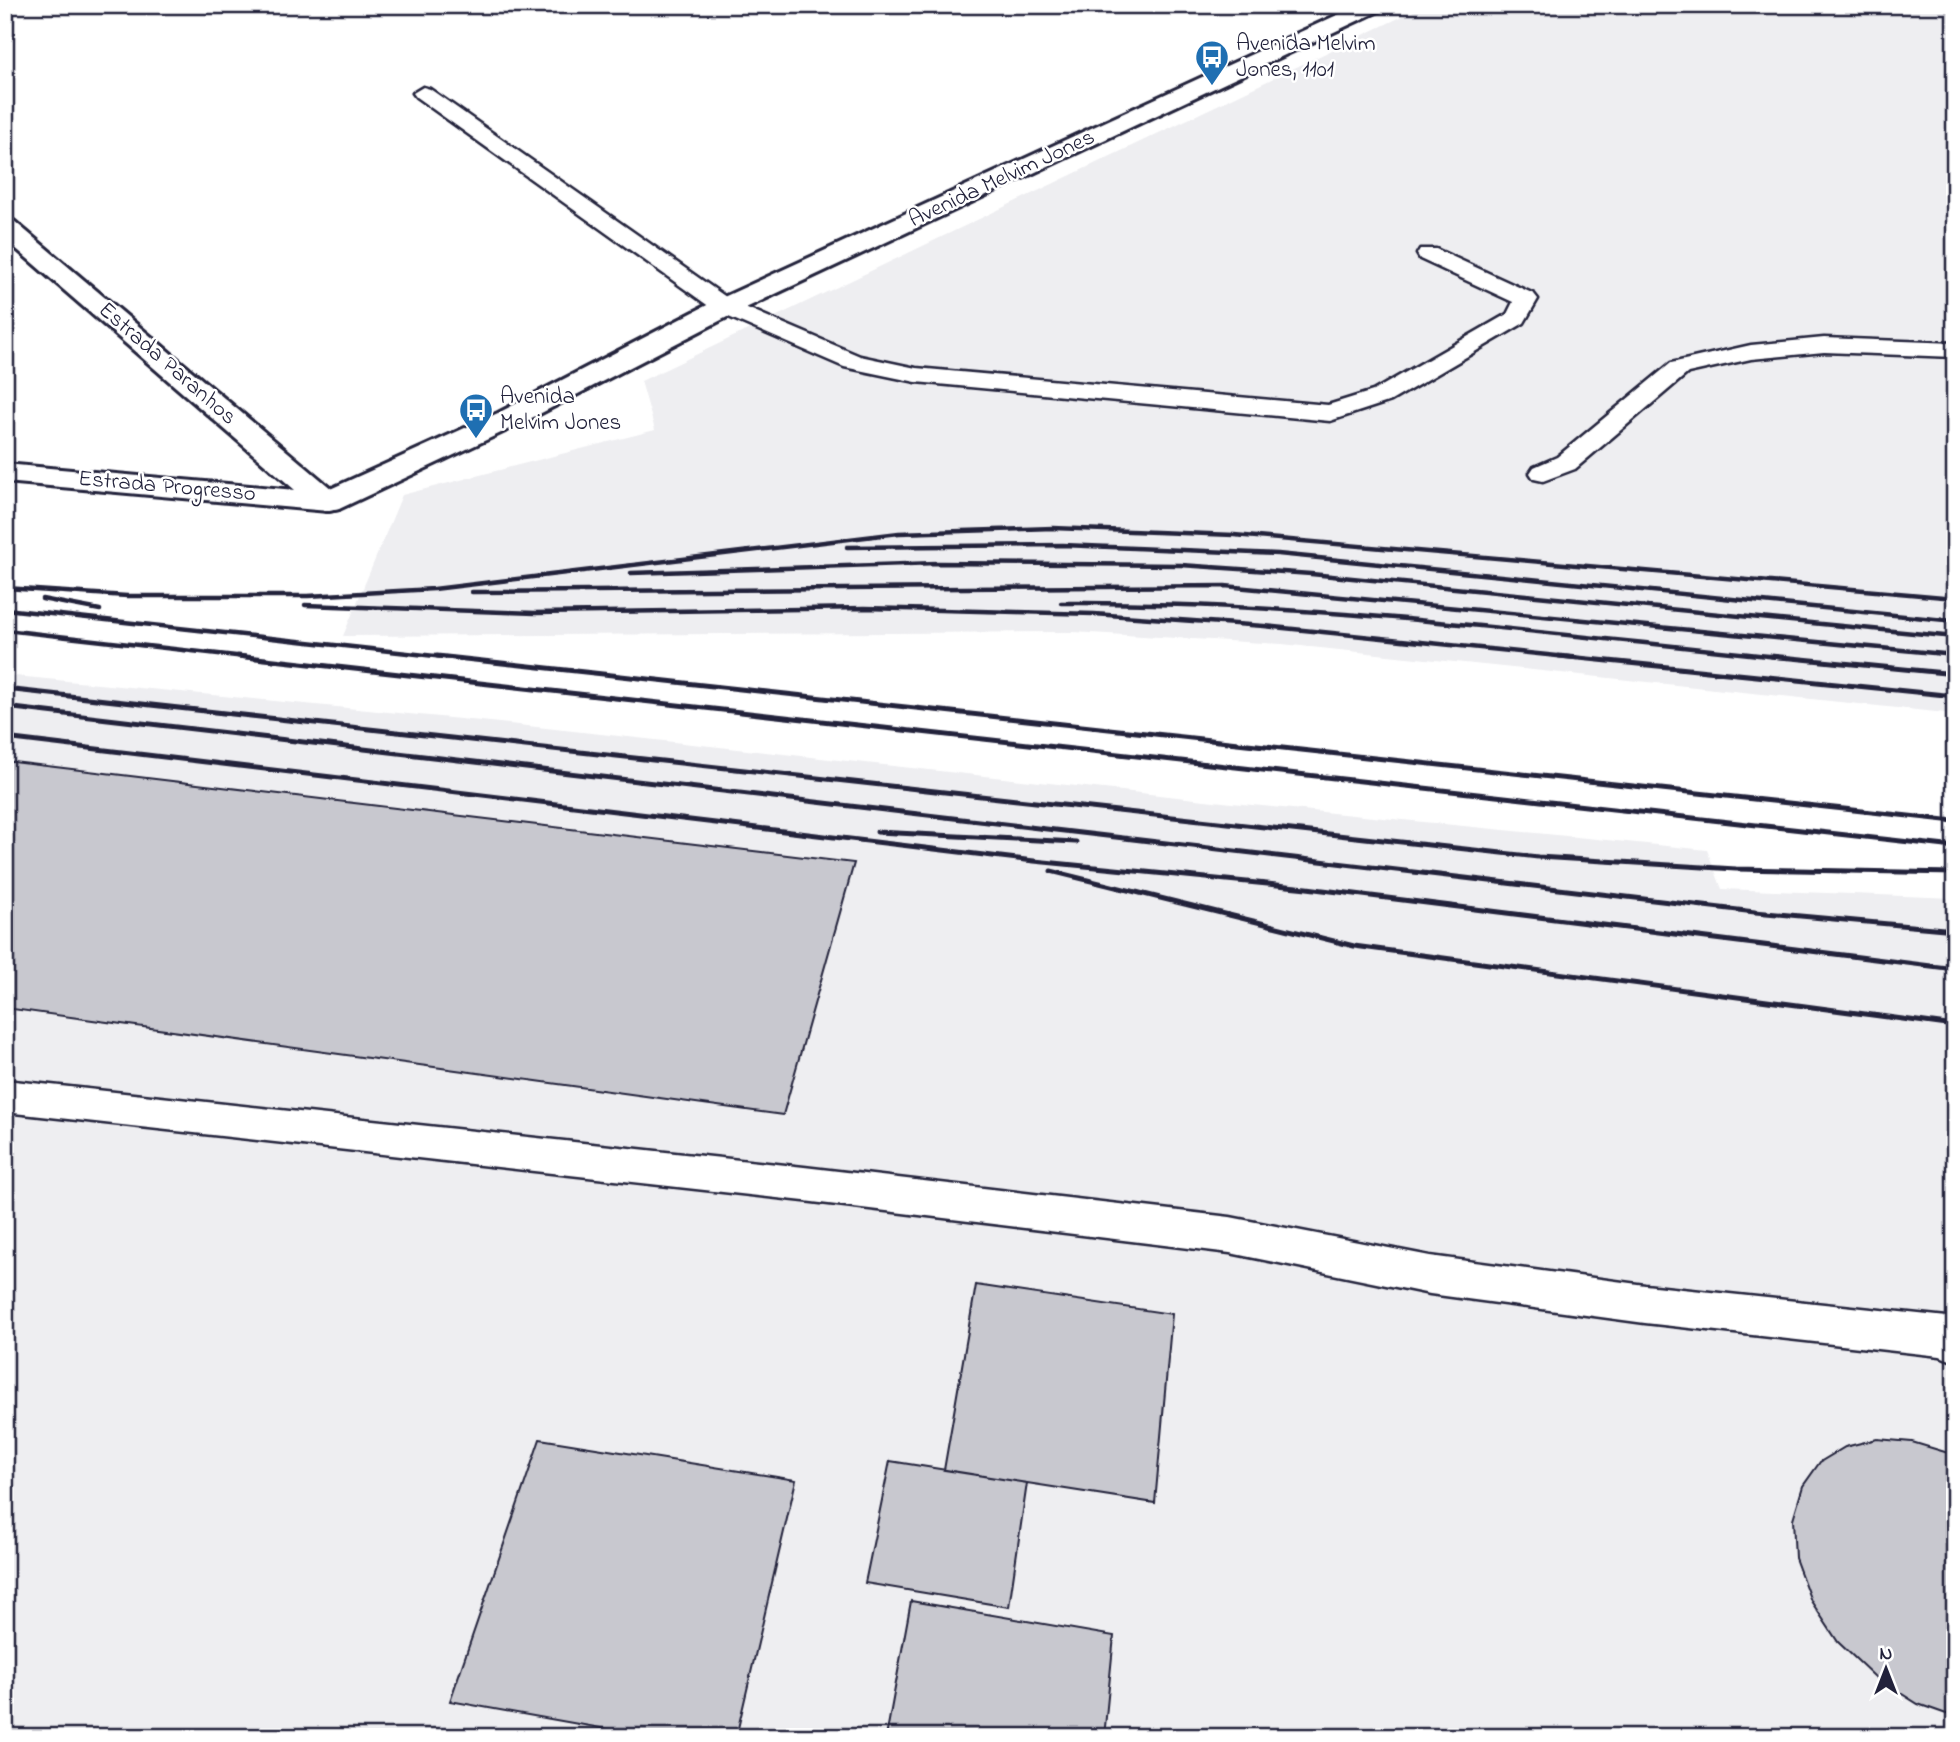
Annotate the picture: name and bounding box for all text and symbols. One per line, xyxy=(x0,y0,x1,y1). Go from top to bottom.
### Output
place label: Avenida Melvim Jones, 1101 xyxy=(1236,28,1376,87)
bus stop icon: Avenida Melvim Jones, 1101 xyxy=(1193,38,1231,87)
street label: Avenida Melvim Jones xyxy=(904,121,1100,237)
street label: Estrada Paranhos xyxy=(91,295,243,433)
place label: Avenida Melvim Jones xyxy=(500,381,621,440)
bus stop icon: Avenida Melvim Jones xyxy=(457,391,495,440)
street label: Estrada Progresso xyxy=(77,463,257,512)
north arrow xyxy=(1852,1634,1922,1704)
text: N xyxy=(1880,1641,1893,1668)

